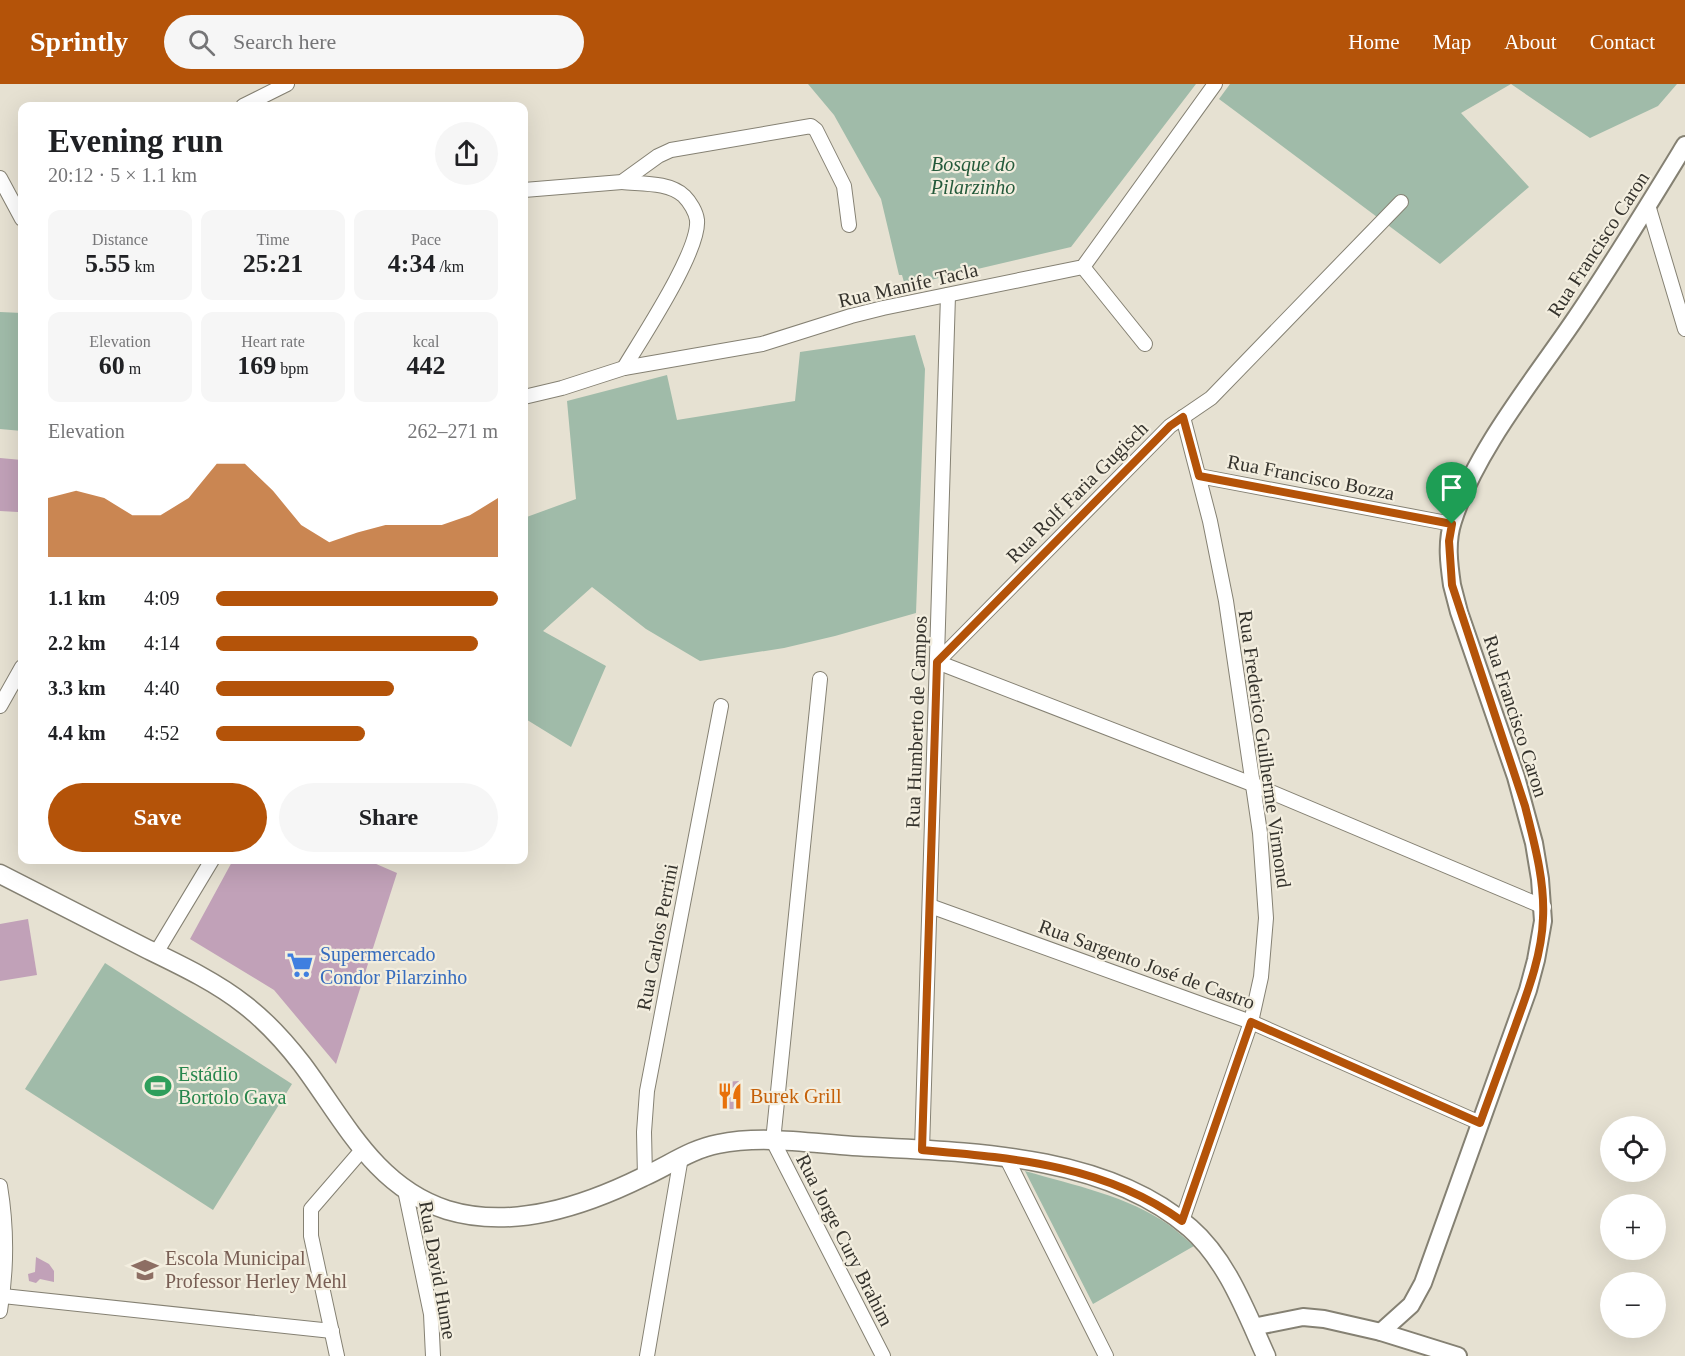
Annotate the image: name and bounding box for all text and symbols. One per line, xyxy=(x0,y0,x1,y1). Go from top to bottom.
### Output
search box xyxy=(164,15,584,69)
text: Sprintly xyxy=(30,26,128,57)
icon: search xyxy=(185,26,218,59)
text: Search here xyxy=(233,29,336,54)
text: Home xyxy=(1348,30,1400,54)
text: Map xyxy=(1433,30,1471,54)
text: About xyxy=(1504,30,1557,54)
text: Contact xyxy=(1590,30,1655,54)
button: share xyxy=(435,122,498,185)
text: Evening run xyxy=(48,123,223,159)
park label: Bosque do Pilarzinho xyxy=(930,153,1015,198)
text: 20:12 · 5 × 1.1 km xyxy=(48,164,197,186)
street label: Rua Francisco Caron xyxy=(1543,167,1653,321)
text: Distance xyxy=(92,231,148,248)
text: Time xyxy=(256,231,290,248)
text: Pace xyxy=(411,231,441,248)
text: 5.55 xyxy=(85,249,131,278)
text: 25:21 xyxy=(243,249,303,278)
text: 4:34 xyxy=(388,249,435,278)
text: km xyxy=(131,258,155,275)
text: /km xyxy=(435,258,464,275)
street label: Rua Manife Tacla xyxy=(836,258,980,312)
text: Elevation xyxy=(89,333,151,350)
text: Heart rate xyxy=(241,333,305,350)
text: kcal xyxy=(413,333,439,350)
text: 60 xyxy=(99,351,125,380)
text: 169 xyxy=(237,351,276,380)
text: 442 xyxy=(407,351,446,380)
text: m xyxy=(125,360,141,377)
text: bpm xyxy=(276,360,309,377)
street label: Rua Rolf Faria Gugisch xyxy=(1002,417,1153,568)
text: Elevation xyxy=(48,420,125,442)
text: 262–271 m xyxy=(407,420,498,442)
street label: Rua Francisco Bozza xyxy=(1225,450,1397,504)
pin xyxy=(1426,462,1477,524)
icon: arrive xyxy=(1435,471,1468,504)
text: 1.1 km xyxy=(48,587,106,609)
text: 4:09 xyxy=(144,587,180,609)
street label: Rua Frederico Guilherme Virmond xyxy=(1235,609,1295,889)
street label: Rua Humberto de Campos xyxy=(901,615,932,829)
text: 2.2 km xyxy=(48,632,106,654)
text: 4:14 xyxy=(144,632,180,654)
street label: Rua Francisco Caron xyxy=(1479,632,1553,800)
text: 3.3 km xyxy=(48,677,106,699)
text: 4:40 xyxy=(144,677,180,699)
text: 4.4 km xyxy=(48,722,106,744)
text: 4:52 xyxy=(144,722,180,744)
button: Save xyxy=(48,783,267,852)
button: Share xyxy=(279,783,498,852)
street label: Rua Carlos Perrini xyxy=(632,861,682,1012)
street label: Rua Sargento José de Castro xyxy=(1036,915,1258,1014)
place label: Supermercado Condor Pilarzinho xyxy=(320,943,467,988)
supermarket icon: Supermercado Condor Pilarzinho xyxy=(285,950,315,980)
place label: Estádio Bortolo Gava xyxy=(178,1063,286,1108)
sports icon: Estádio Bortolo Gava xyxy=(143,1071,173,1101)
restaurant icon: Burek Grill xyxy=(715,1081,745,1111)
place label: Burek Grill xyxy=(750,1085,842,1107)
map controls xyxy=(1600,1116,1666,1338)
button: locate xyxy=(1600,1116,1666,1182)
street label: Rua Jorge Cury Brahim xyxy=(791,1150,898,1331)
button: + xyxy=(1600,1194,1666,1260)
street label: Rua David Hume xyxy=(415,1199,461,1341)
place label: Escola Municipal Professor Herley Mehl xyxy=(165,1247,348,1293)
school or university icon: Escola Municipal Professor Herley Mehl xyxy=(130,1255,160,1285)
button: − xyxy=(1600,1272,1666,1338)

